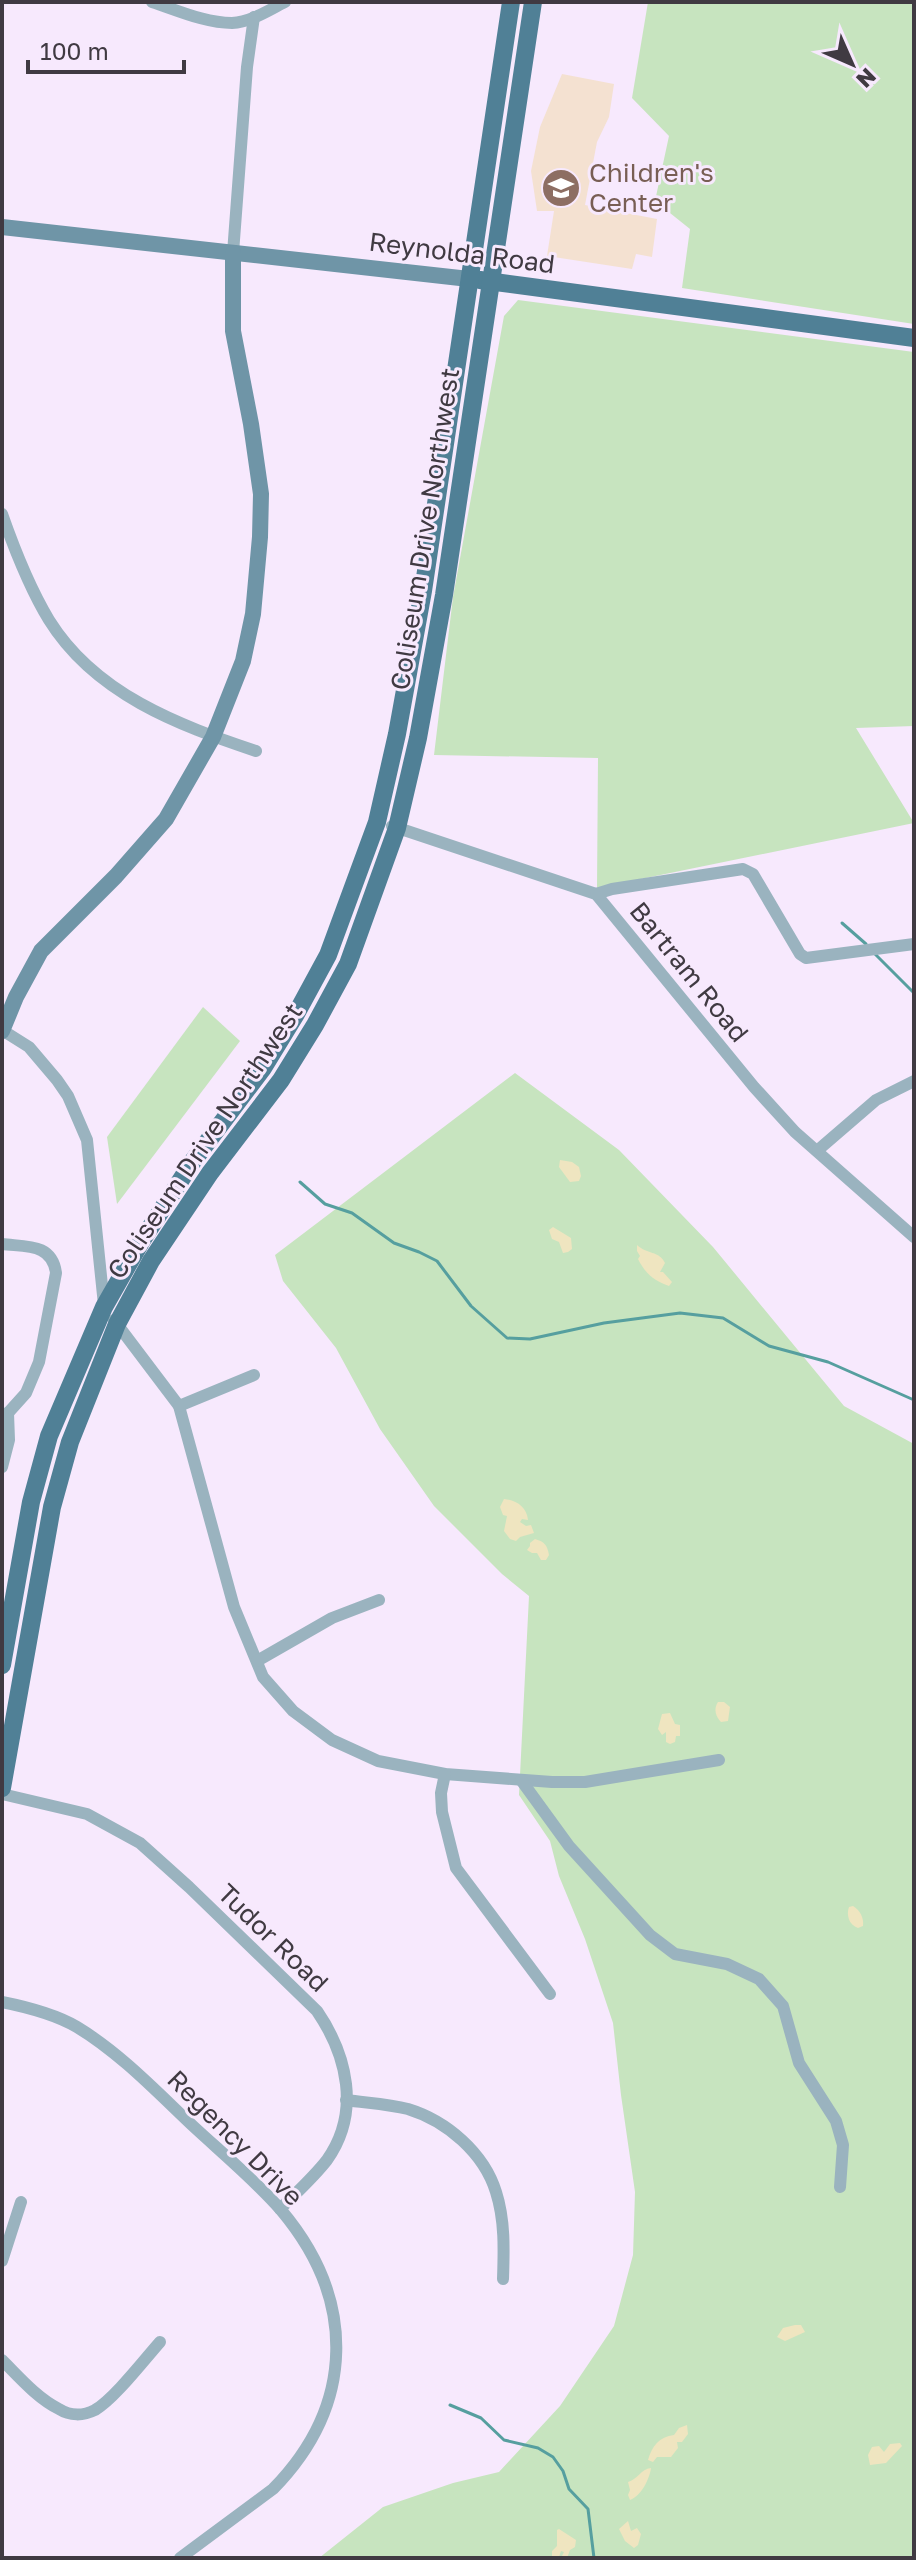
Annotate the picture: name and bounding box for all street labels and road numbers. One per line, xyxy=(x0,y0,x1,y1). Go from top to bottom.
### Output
street label: Reynolda Road xyxy=(367,226,557,279)
street label: Coliseum Drive Northwest xyxy=(384,366,465,692)
street label: Bartram Road xyxy=(624,896,755,1048)
street label: Coliseum Drive Northwest xyxy=(101,997,309,1284)
street label: Tudor Road xyxy=(212,1877,335,1998)
street label: Regency Drive xyxy=(161,2064,309,2212)

